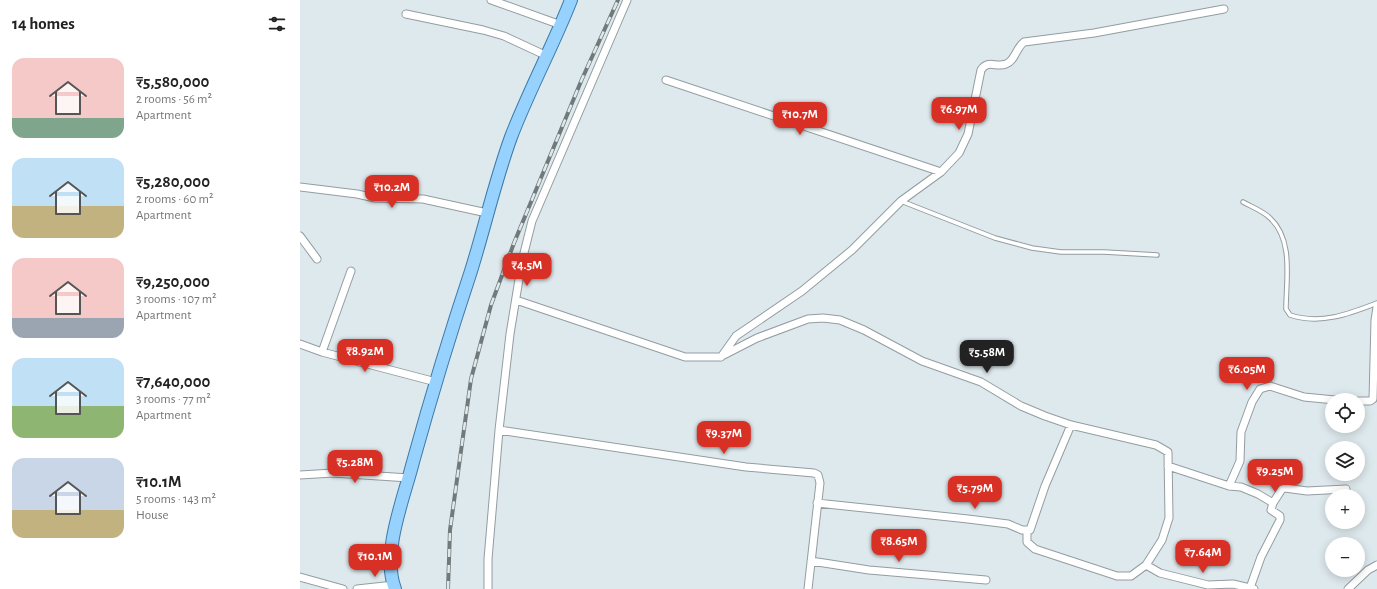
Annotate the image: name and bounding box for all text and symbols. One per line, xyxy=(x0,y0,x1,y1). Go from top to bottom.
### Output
icon: filters xyxy=(266,13,288,35)
text: 14 homes xyxy=(12,15,75,32)
text: ₹5,580,000 xyxy=(136,73,209,90)
icon: home xyxy=(44,74,92,122)
text: 2 rooms · 56 m² xyxy=(136,93,212,106)
pin: ₹6.97M xyxy=(926,97,992,131)
pin: ₹10.7M xyxy=(767,102,833,136)
text: ₹6.97M xyxy=(941,103,977,116)
text: ₹10.7M xyxy=(782,108,818,121)
text: Apartment xyxy=(136,109,191,122)
text: ₹5,280,000 xyxy=(136,173,210,190)
icon: home xyxy=(44,174,92,222)
pin: ₹10.2M xyxy=(359,175,425,209)
text: ₹10.2M xyxy=(374,181,410,194)
text: 2 rooms · 60 m² xyxy=(136,193,213,206)
text: Apartment xyxy=(136,209,191,222)
pin: ₹4.5M xyxy=(499,253,555,287)
text: ₹4.5M xyxy=(512,259,542,272)
text: ₹9,250,000 xyxy=(136,273,210,290)
icon: home xyxy=(44,274,92,322)
text: 3 rooms · 107 m² xyxy=(136,293,217,306)
text: Apartment xyxy=(136,309,191,322)
pin: ₹8.92M xyxy=(332,339,398,373)
pin: ₹5.58M xyxy=(954,340,1020,374)
text: ₹8.92M xyxy=(346,345,384,358)
text: ₹5.58M xyxy=(969,346,1005,359)
pin: ₹6.05M xyxy=(1214,357,1280,391)
text: ₹6.05M xyxy=(1228,363,1266,376)
text: ₹7,640,000 xyxy=(136,373,210,390)
icon: home xyxy=(44,374,92,422)
text: 3 rooms · 77 m² xyxy=(136,393,211,406)
map controls xyxy=(1325,393,1365,577)
button: locate xyxy=(1325,393,1365,433)
text: Apartment xyxy=(136,409,191,422)
pin: ₹9.37M xyxy=(691,421,757,455)
text: ₹9.37M xyxy=(706,427,742,440)
button: layers xyxy=(1325,441,1365,481)
pin: ₹5.28M xyxy=(322,450,388,484)
text: ₹5.28M xyxy=(337,456,373,469)
pin: ₹9.25M xyxy=(1242,459,1308,493)
text: ₹9.25M xyxy=(1257,465,1293,478)
text: ₹10.1M xyxy=(136,473,182,490)
icon: home xyxy=(44,474,92,522)
pin: ₹5.79M xyxy=(942,476,1008,510)
text: ₹5.79M xyxy=(957,482,993,495)
button: + xyxy=(1325,489,1365,529)
text: 5 rooms · 143 m² xyxy=(136,493,216,506)
text: House xyxy=(136,509,168,522)
pin: ₹8.65M xyxy=(866,529,932,563)
text: ₹8.65M xyxy=(880,535,918,548)
button: − xyxy=(1325,537,1365,577)
pin: ₹7.64M xyxy=(1170,540,1236,574)
pin: ₹10.1M xyxy=(342,544,408,578)
text: ₹7.64M xyxy=(1184,546,1222,559)
text: ₹10.1M xyxy=(358,550,392,563)

